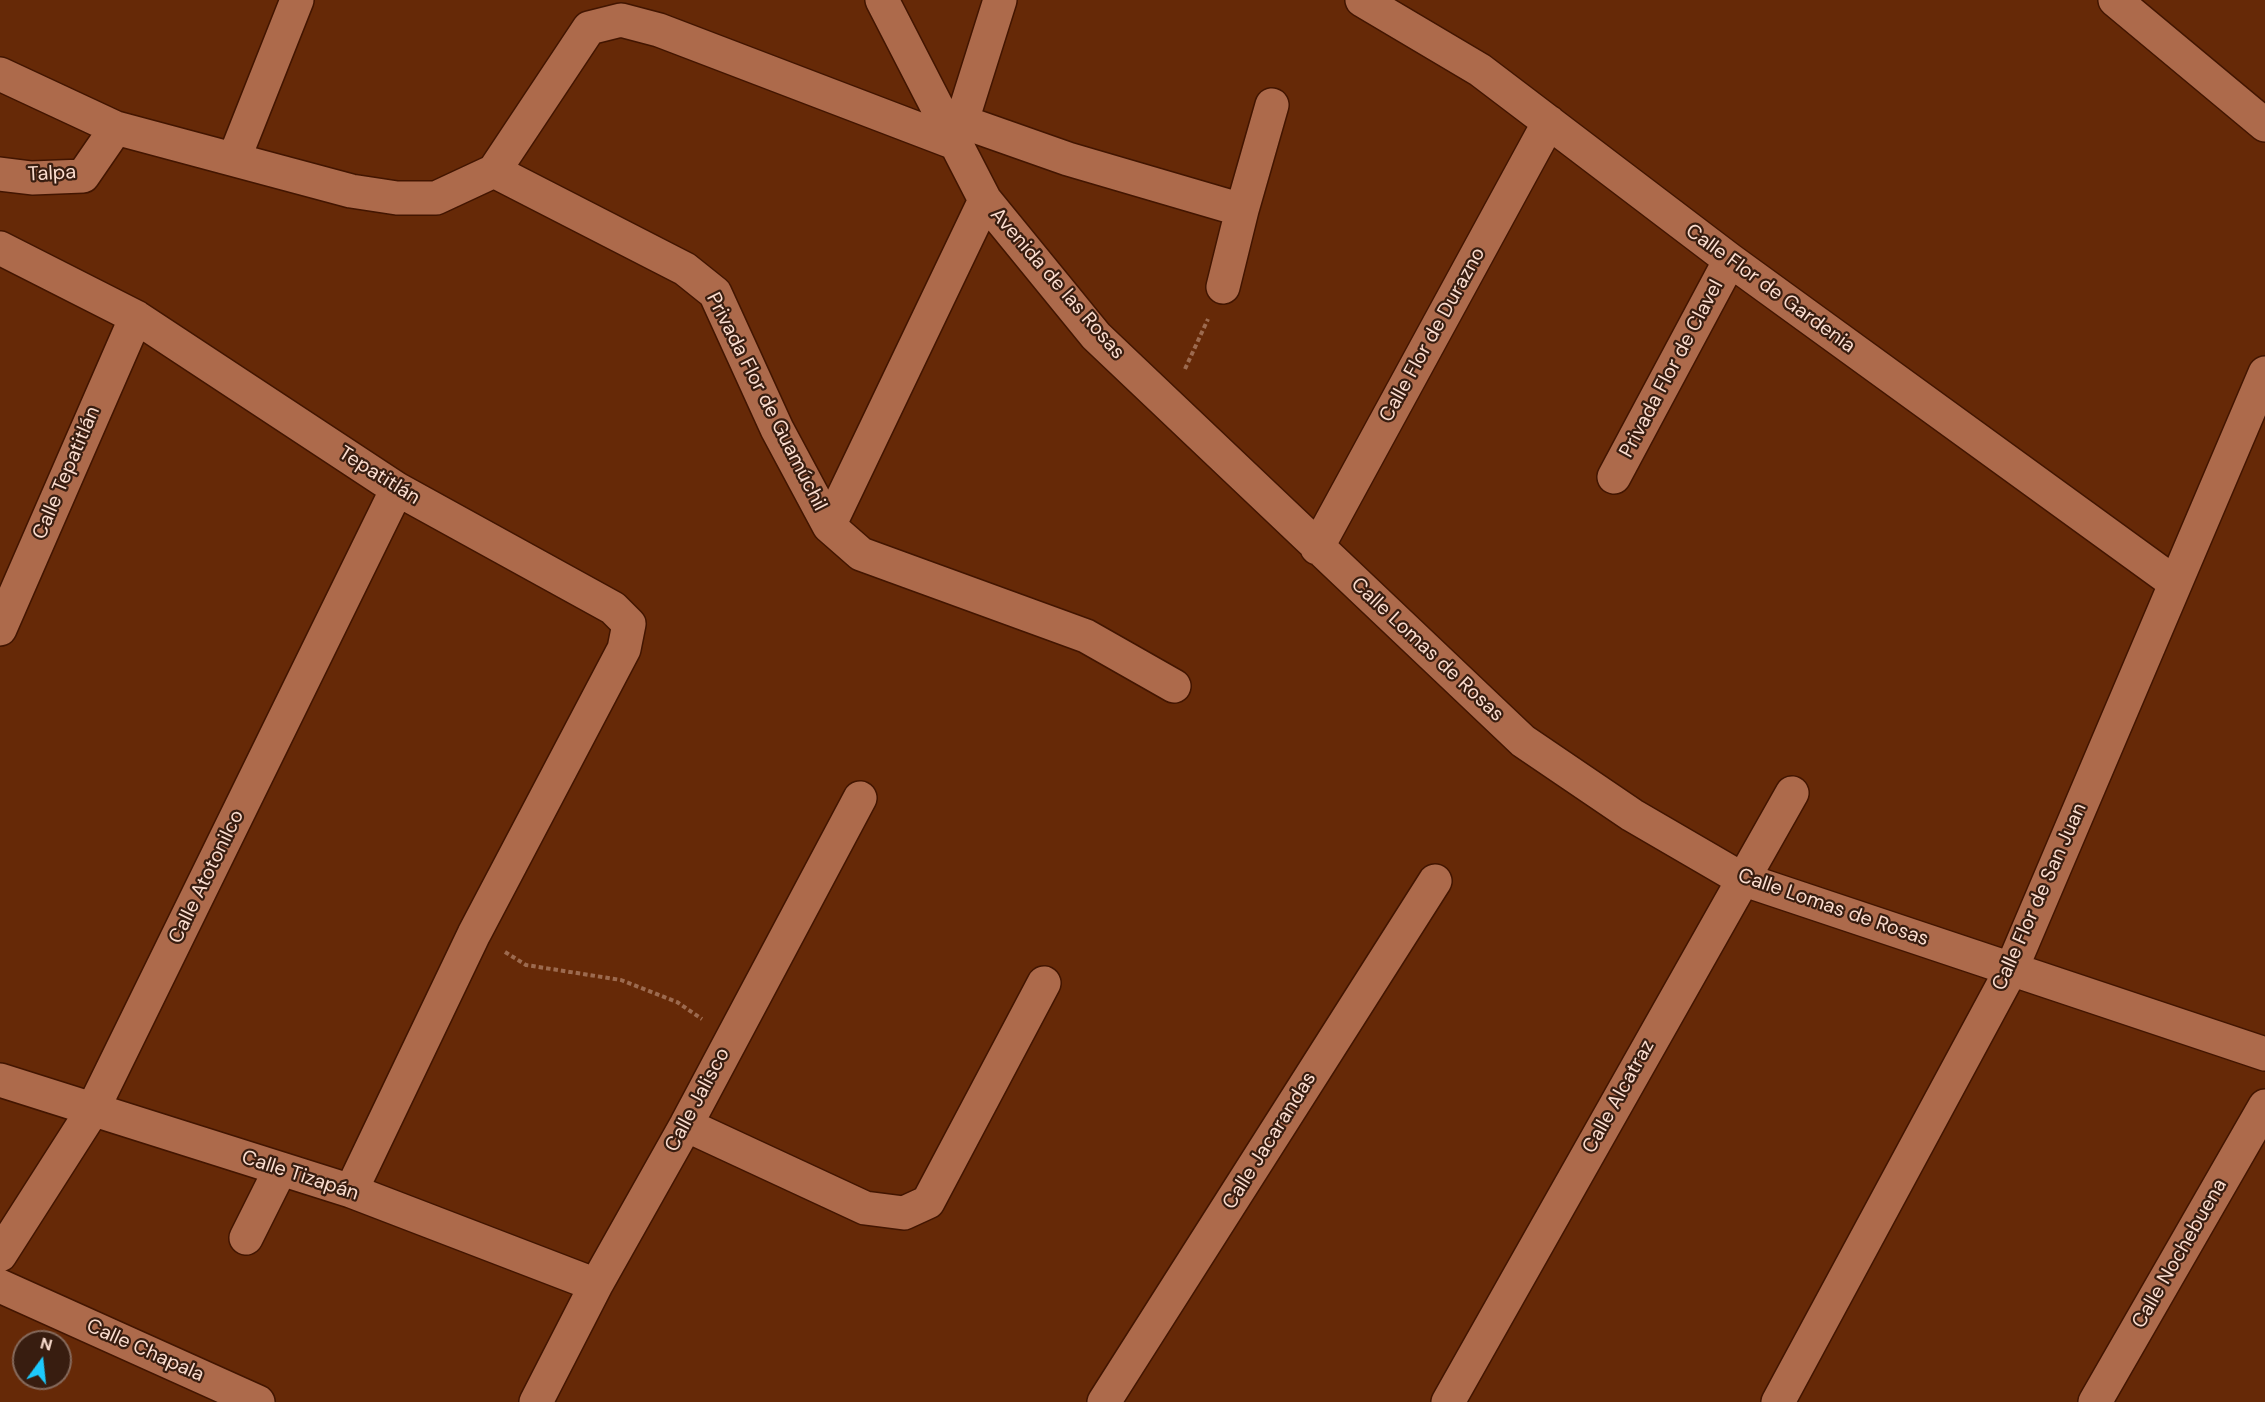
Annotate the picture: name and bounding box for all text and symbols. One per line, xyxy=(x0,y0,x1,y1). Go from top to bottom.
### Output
street label: Talpa xyxy=(27,161,77,187)
street label: Avenida de las Rosas xyxy=(985,203,1129,365)
street label: Calle Flor de Gardenia xyxy=(1680,219,1860,359)
street label: Calle Flor de Durazno xyxy=(1375,244,1491,426)
street label: Privada Flor de Clavel xyxy=(1615,276,1729,462)
street label: Privada Flor de Guamúchil xyxy=(701,289,831,515)
street label: Calle Tepatitlán xyxy=(28,403,106,543)
street label: Tepatitlán xyxy=(334,442,424,510)
street label: Calle Lomas de Rosas xyxy=(1346,573,1508,727)
street label: Calle Flor de San Juan xyxy=(1988,799,2092,995)
street label: Calle Atotonilco xyxy=(164,806,250,948)
street label: Calle Lomas de Rosas xyxy=(1734,864,1932,952)
street label: Calle Alcatraz xyxy=(1578,1036,1660,1158)
street label: Calle Jalisco xyxy=(661,1044,735,1156)
street label: Calle Jacarandas xyxy=(1218,1068,1322,1214)
street label: Calle Tizapán xyxy=(238,1146,362,1206)
street label: Calle Nochebuena xyxy=(2127,1175,2233,1333)
street label: Calle Chapala xyxy=(82,1314,208,1388)
north arrow xyxy=(12,1330,72,1390)
text: N xyxy=(38,1332,55,1356)

